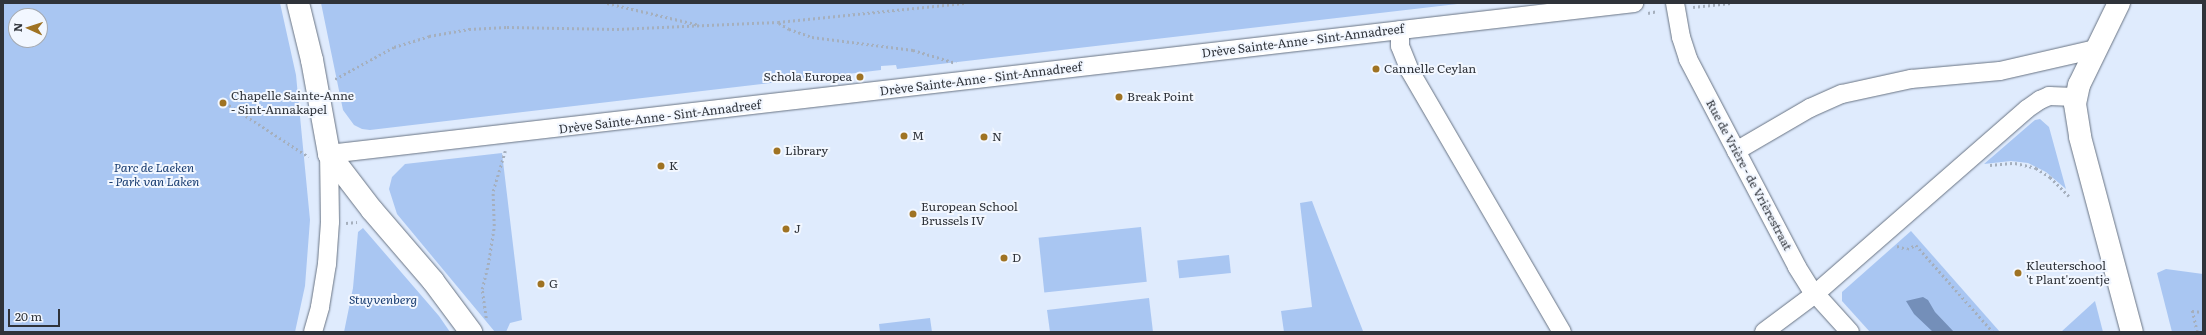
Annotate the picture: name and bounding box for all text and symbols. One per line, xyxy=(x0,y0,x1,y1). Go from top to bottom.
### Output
north arrow xyxy=(8,8,48,48)
street label: Drève Sainte-Anne - Sint-Annadreef xyxy=(1201,21,1405,61)
text: N xyxy=(9,22,25,32)
street label: Drève Sainte-Anne - Sint-Annadreef xyxy=(879,59,1083,99)
place label: Cannelle Ceylan xyxy=(1384,62,1476,76)
marker: Cannelle Ceylan xyxy=(1371,64,1381,74)
place label: Schola Europea xyxy=(764,70,852,84)
marker: Schola Europea xyxy=(855,72,865,82)
place label: Chapelle Sainte-Anne - Sint-Annakapel xyxy=(231,89,354,117)
place label: Break Point xyxy=(1127,90,1194,104)
marker: Break Point xyxy=(1114,92,1124,102)
street label: Drève Sainte-Anne - Sint-Annadreef xyxy=(558,97,762,137)
street label: Rue de Vrière - de Vrièrestraat xyxy=(1703,97,1795,253)
marker: Chapelle Sainte-Anne - Sint-Annakapel xyxy=(218,98,228,108)
place label: M xyxy=(912,129,924,143)
place label: N xyxy=(992,130,1002,144)
marker: M xyxy=(899,131,909,141)
marker: N xyxy=(979,132,989,142)
place label: Library xyxy=(785,144,828,158)
marker: Library xyxy=(772,146,782,156)
place label: K xyxy=(669,159,678,173)
park label: Parc de Laeken - Park van Laken xyxy=(109,161,199,189)
marker: K xyxy=(656,161,666,171)
place label: European School Brussels IV xyxy=(921,200,1018,228)
marker: European School Brussels IV xyxy=(908,209,918,219)
place label: J xyxy=(794,222,801,236)
marker: J xyxy=(781,224,791,234)
place label: D xyxy=(1012,251,1021,265)
marker: D xyxy=(999,253,1009,263)
place label: Kleuterschool 't Plant'zoentje xyxy=(2026,259,2110,287)
marker: Kleuterschool 't Plant'zoentje xyxy=(2013,268,2023,278)
place label: G xyxy=(549,277,558,291)
marker: G xyxy=(536,279,546,289)
park label: Stuyvenberg xyxy=(349,293,417,307)
scale bar xyxy=(10,301,62,327)
text: 20 m xyxy=(15,307,42,325)

